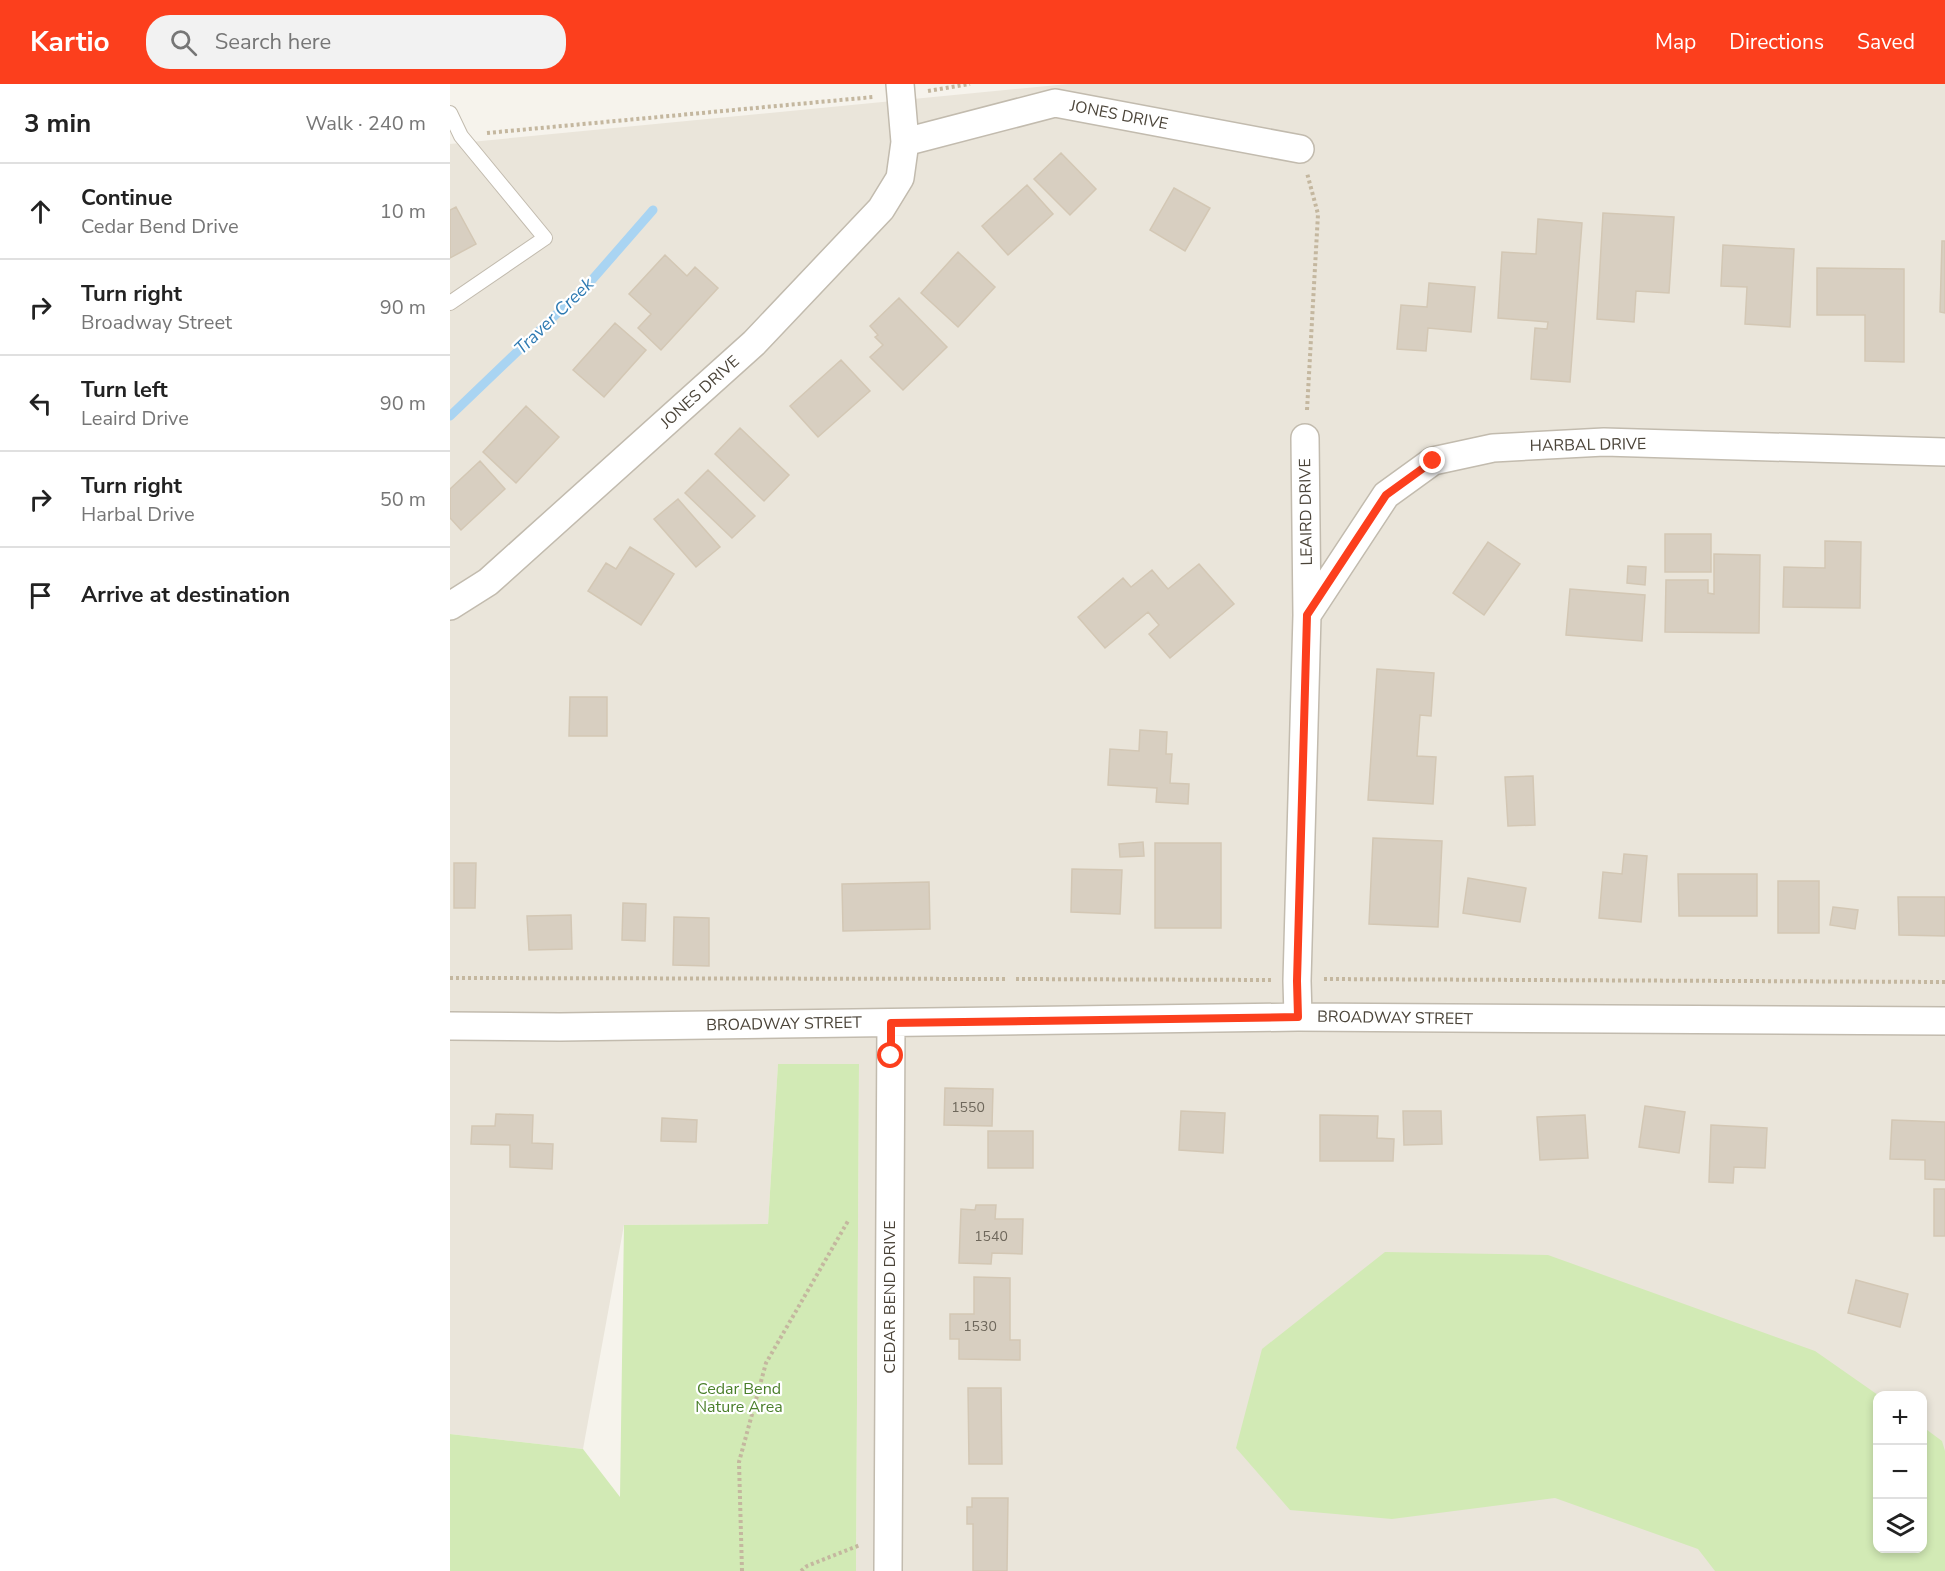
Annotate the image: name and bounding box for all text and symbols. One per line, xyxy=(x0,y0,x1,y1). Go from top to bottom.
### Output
search box xyxy=(146,15,566,69)
text: Kartio xyxy=(30,23,110,61)
icon: search xyxy=(167,26,200,59)
text: Search here xyxy=(215,27,331,57)
text: Map xyxy=(1655,28,1696,56)
text: Directions xyxy=(1729,28,1824,56)
text: Saved xyxy=(1857,28,1915,56)
street label: JONES DRIVE xyxy=(1067,95,1170,135)
text: 3 min xyxy=(24,106,91,141)
text: Walk · 240 m xyxy=(306,110,426,137)
text: Continue xyxy=(81,183,172,213)
icon: ahead xyxy=(24,195,57,228)
text: 10 m xyxy=(380,198,426,225)
text: Cedar Bend Drive xyxy=(81,213,239,240)
water label: Traver Creek xyxy=(509,271,600,360)
text: Turn right xyxy=(81,279,182,309)
icon: right xyxy=(24,291,57,324)
text: 90 m xyxy=(380,294,426,321)
text: Broadway Street xyxy=(81,309,232,336)
street label: JONES DRIVE xyxy=(655,351,744,434)
text: Turn left xyxy=(81,375,168,405)
icon: left xyxy=(24,387,57,420)
text: 90 m xyxy=(380,390,426,417)
text: Leaird Drive xyxy=(81,405,189,432)
street label: HARBAL DRIVE xyxy=(1529,433,1647,457)
route end xyxy=(1419,447,1445,473)
street label: LEAIRD DRIVE xyxy=(1294,458,1318,566)
text: Turn right xyxy=(81,471,182,501)
icon: right xyxy=(24,483,57,516)
text: 50 m xyxy=(380,486,426,513)
text: Harbal Drive xyxy=(81,501,195,528)
icon: arrive xyxy=(24,579,57,612)
text: Arrive at destination xyxy=(81,580,290,610)
street label: BROADWAY STREET xyxy=(1317,1006,1473,1030)
street label: BROADWAY STREET xyxy=(706,1012,862,1036)
route start xyxy=(877,1042,903,1068)
house number: 1550 xyxy=(951,1098,985,1117)
street label: CEDAR BEND DRIVE xyxy=(879,1220,901,1374)
house number: 1540 xyxy=(974,1227,1008,1246)
house number: 1530 xyxy=(963,1317,997,1336)
park label: Cedar Bend Nature Area xyxy=(695,1378,783,1418)
map controls xyxy=(1873,1391,1927,1553)
button: + xyxy=(1873,1391,1927,1445)
button: − xyxy=(1873,1445,1927,1499)
button: layers xyxy=(1873,1499,1927,1553)

